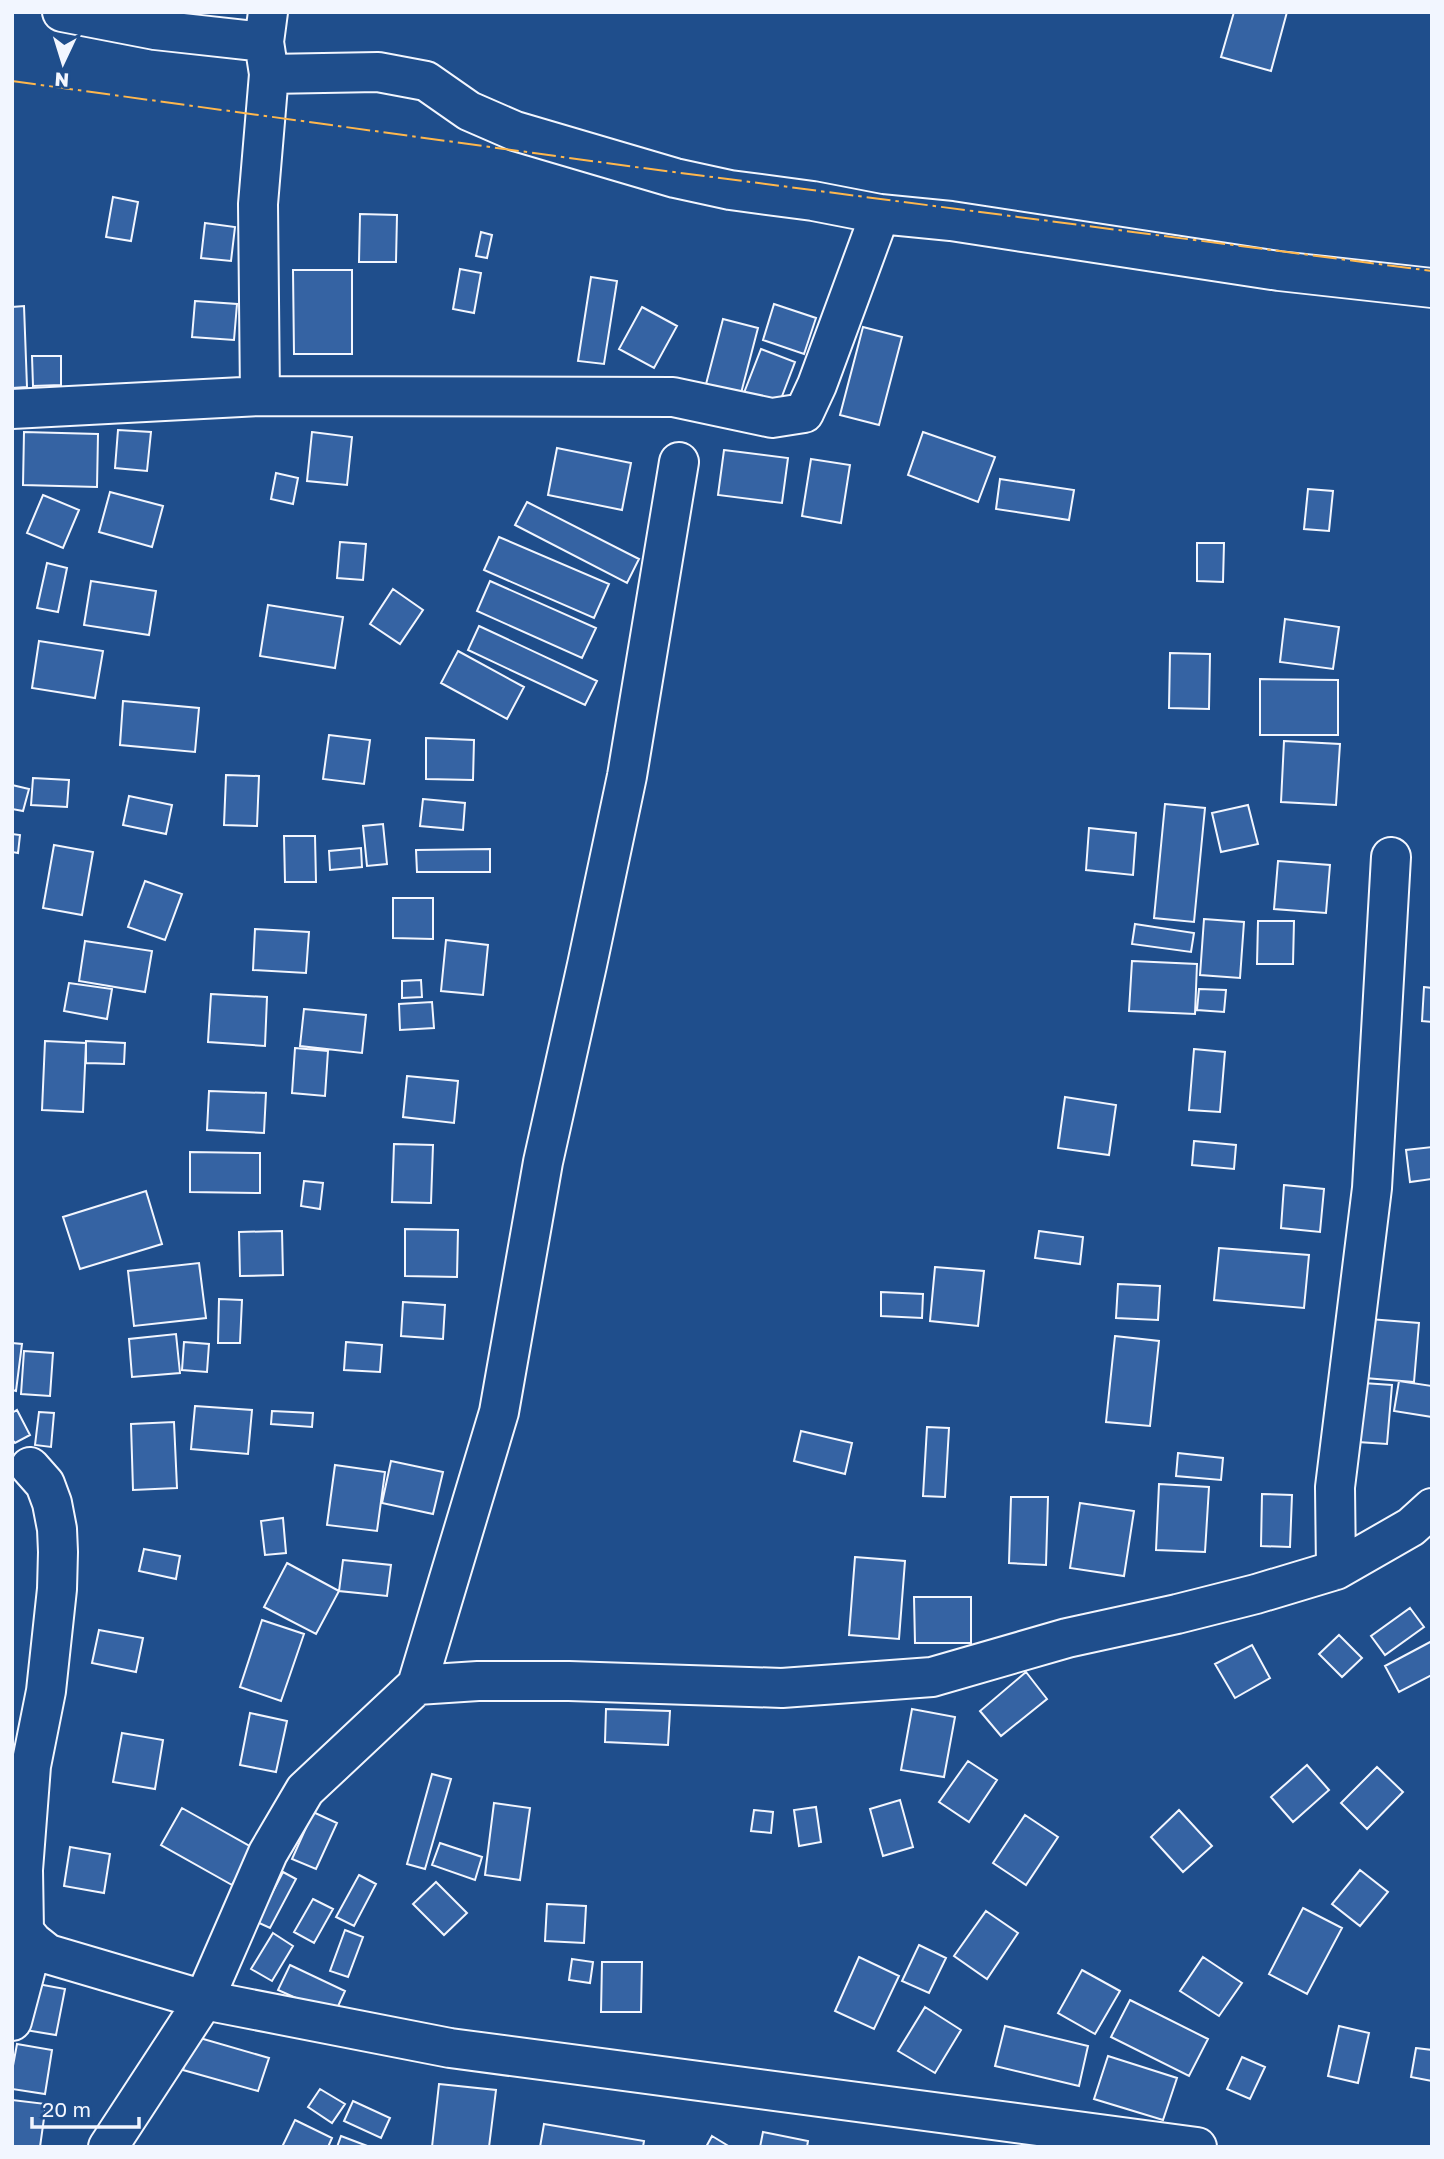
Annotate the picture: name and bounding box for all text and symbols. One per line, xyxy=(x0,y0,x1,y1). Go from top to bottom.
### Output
north arrow xyxy=(28,28,98,98)
text: N xyxy=(54,68,70,92)
scale bar xyxy=(32,2086,138,2130)
text: 20 m xyxy=(42,2096,91,2122)

